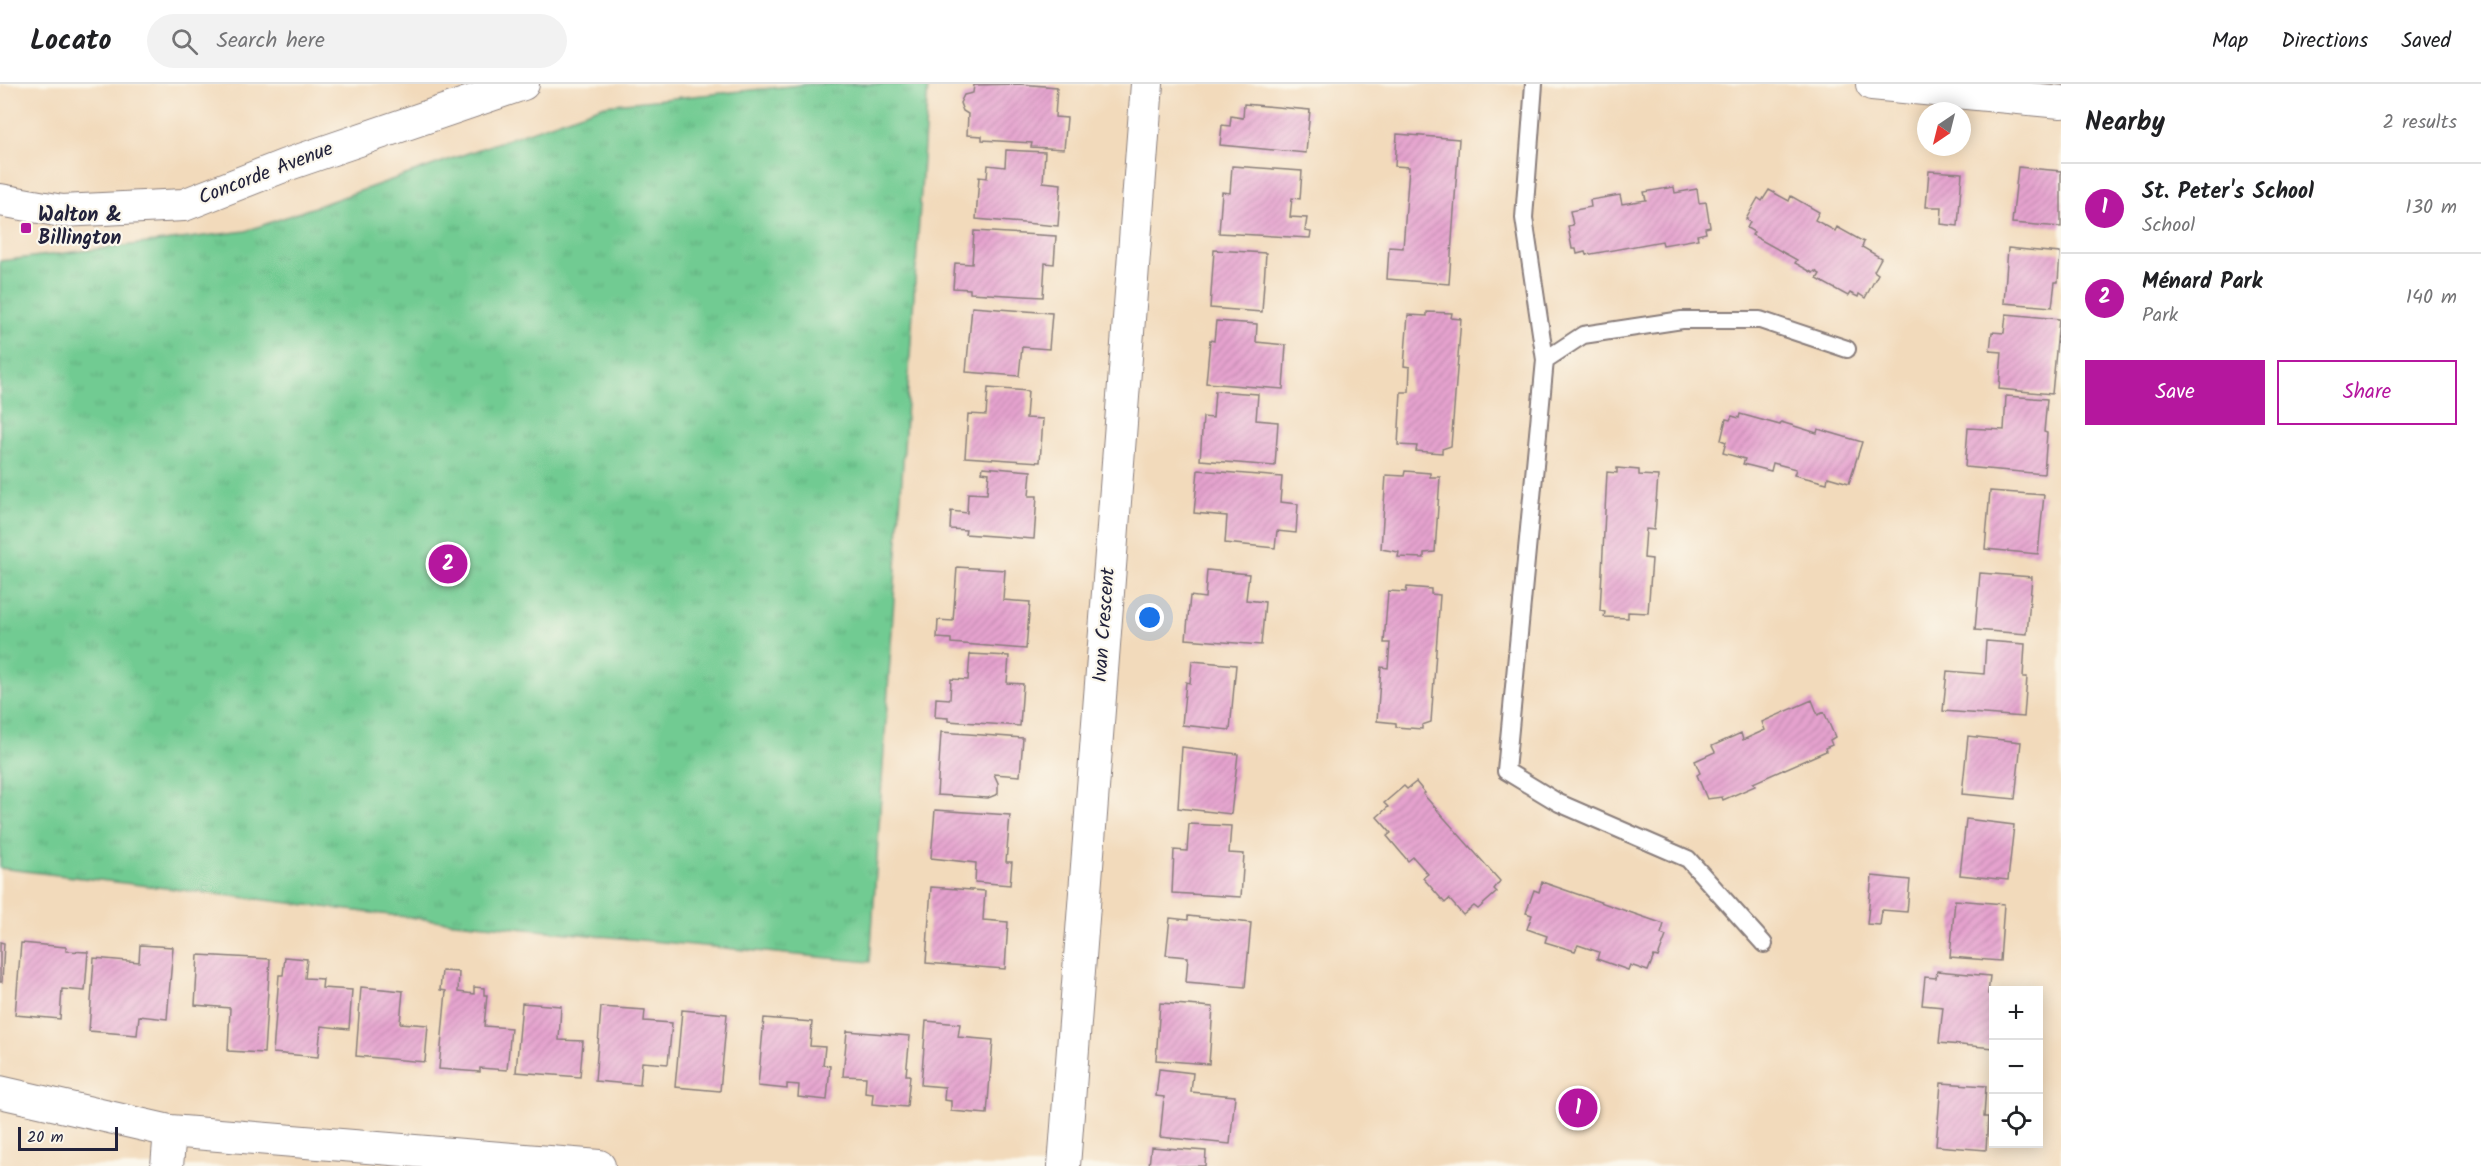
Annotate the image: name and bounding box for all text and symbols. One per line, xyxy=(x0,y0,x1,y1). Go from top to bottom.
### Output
search box xyxy=(147,14,567,68)
text: Locato xyxy=(30,19,111,64)
text: Search here xyxy=(216,24,325,59)
icon: search xyxy=(168,25,201,58)
text: Map xyxy=(2212,25,2248,58)
text: Directions xyxy=(2281,25,2368,58)
text: Saved xyxy=(2401,25,2451,58)
north arrow xyxy=(1917,102,1971,156)
text: Nearby xyxy=(2085,102,2165,144)
text: 2 results xyxy=(2382,107,2457,139)
street label: Concorde Avenue xyxy=(194,134,338,214)
text: St. Peter's School xyxy=(2142,175,2314,210)
text: 1 xyxy=(2101,192,2108,224)
text: 130 m xyxy=(2405,192,2457,224)
place label: Walton & Billington xyxy=(38,200,122,255)
text: School xyxy=(2142,210,2195,242)
marker: Walton & Billington xyxy=(19,221,33,235)
text: Ménard Park xyxy=(2142,265,2262,300)
text: 2 xyxy=(2099,282,2110,314)
text: 140 m xyxy=(2406,282,2457,314)
text: Park xyxy=(2142,300,2178,332)
button: Save xyxy=(2085,360,2265,425)
button: Share xyxy=(2277,360,2457,425)
pin: 2 xyxy=(428,542,468,586)
street label: Ivan Crescent xyxy=(1085,566,1125,684)
your location xyxy=(1135,603,1164,632)
map controls xyxy=(1989,986,2043,1148)
button: + xyxy=(1989,986,2043,1040)
button: − xyxy=(1989,1040,2043,1094)
pin: 1 xyxy=(1558,1086,1598,1130)
button: locate xyxy=(1989,1094,2043,1148)
scale bar xyxy=(18,1124,118,1152)
text: 20 m xyxy=(27,1125,63,1150)

